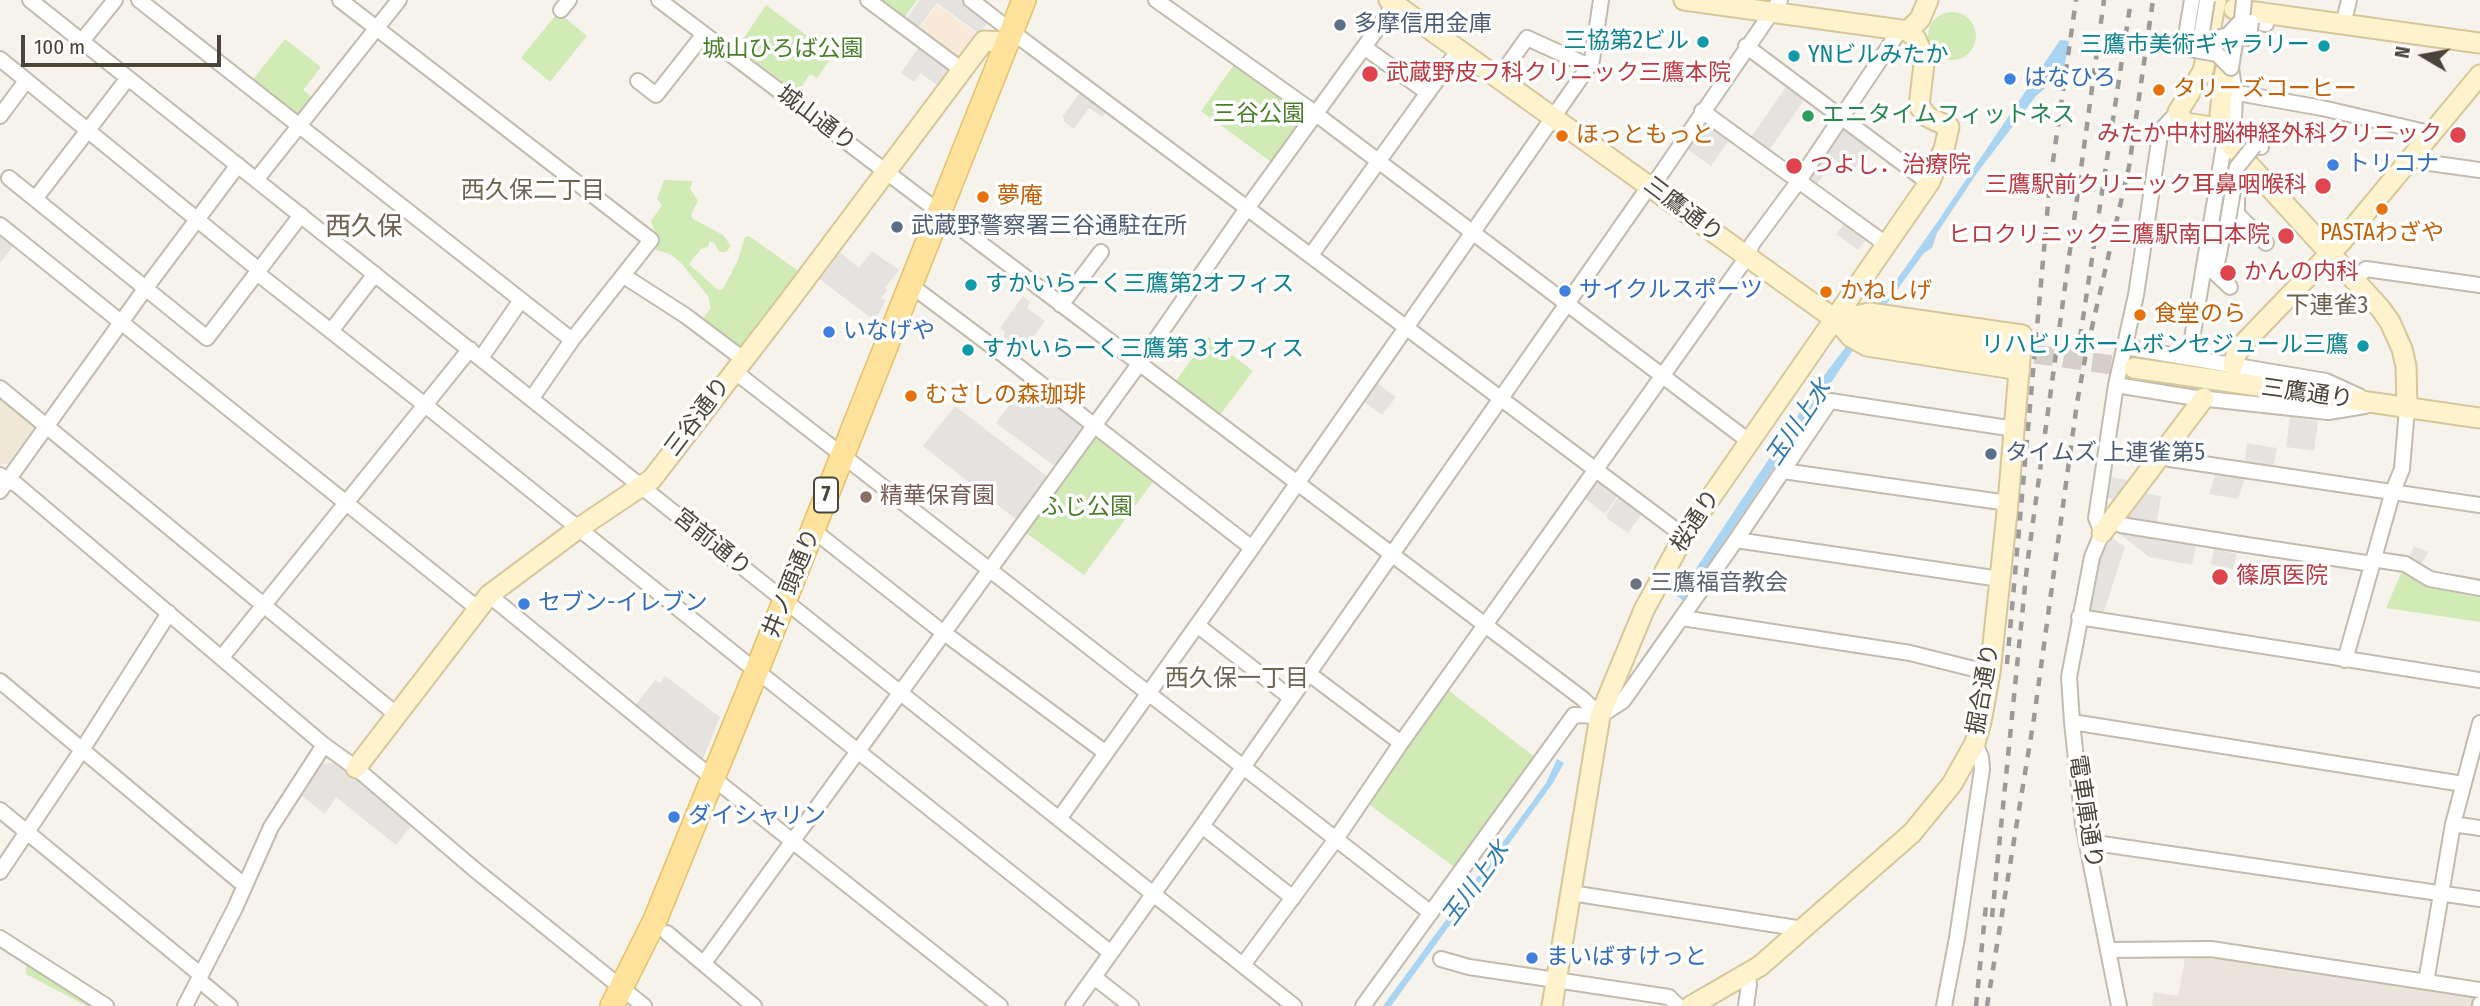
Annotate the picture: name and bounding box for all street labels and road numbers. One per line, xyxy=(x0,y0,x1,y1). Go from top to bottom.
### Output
street label: 城山通り xyxy=(771,80,861,158)
street label: 三鷹通り xyxy=(1638,171,1728,249)
street label: 三谷通り xyxy=(659,372,737,462)
street label: 三鷹通り xyxy=(2260,374,2354,414)
road number: 7 xyxy=(814,477,838,512)
street label: 桜通り xyxy=(1666,485,1726,557)
street label: 宮前通り xyxy=(668,503,756,583)
street label: 井ノ頭通り xyxy=(758,525,826,641)
street label: 掘合通り xyxy=(1962,641,2006,737)
street label: 電車庫通り xyxy=(2062,753,2108,871)

